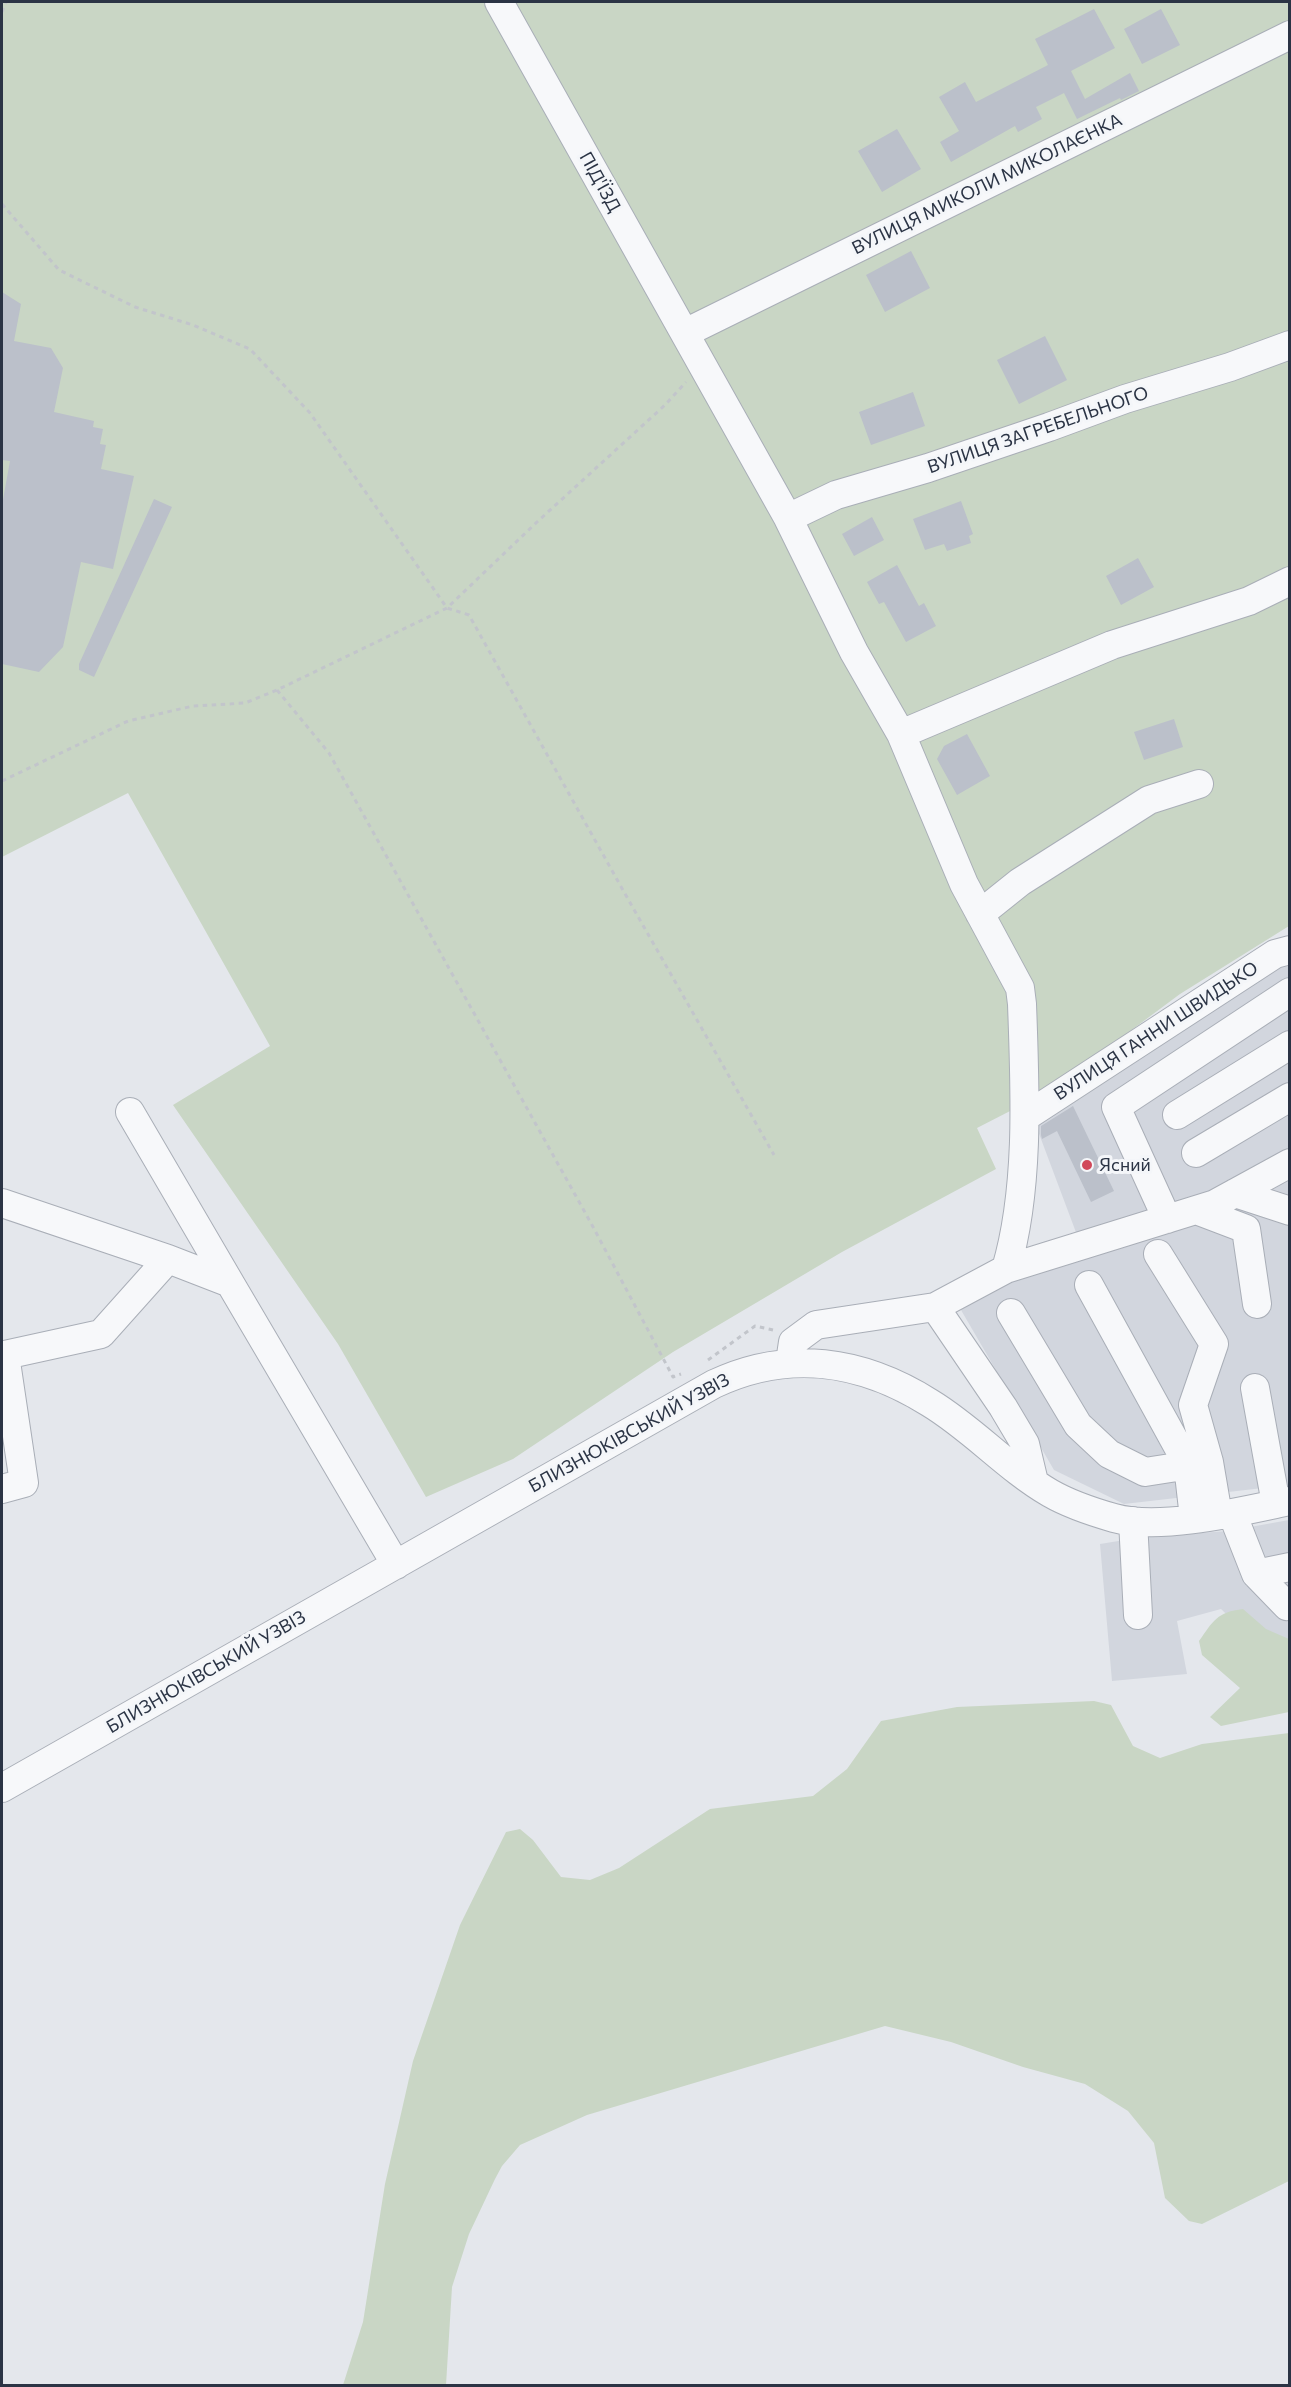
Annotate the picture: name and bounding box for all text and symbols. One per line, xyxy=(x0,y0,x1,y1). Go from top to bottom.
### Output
street label: ВУЛИЦЯ МИКОЛИ МИКОЛАЄНКА xyxy=(848,109,1126,259)
street label: ПІД'ЇЗД xyxy=(575,148,625,216)
street label: ВУЛИЦЯ ЗАГРЕБЕЛЬНОГО xyxy=(925,382,1151,478)
street label: ВУЛИЦЯ ГАННИ ШВИДЬКО xyxy=(1050,957,1262,1105)
place label: Ясний xyxy=(1099,1154,1151,1176)
marker: Ясний xyxy=(1080,1158,1094,1172)
street label: БЛИЗНЮКІВСЬКИЙ УЗВІЗ xyxy=(525,1369,733,1497)
street label: БЛИЗНЮКІВСЬКИЙ УЗВІЗ xyxy=(103,1606,309,1738)

